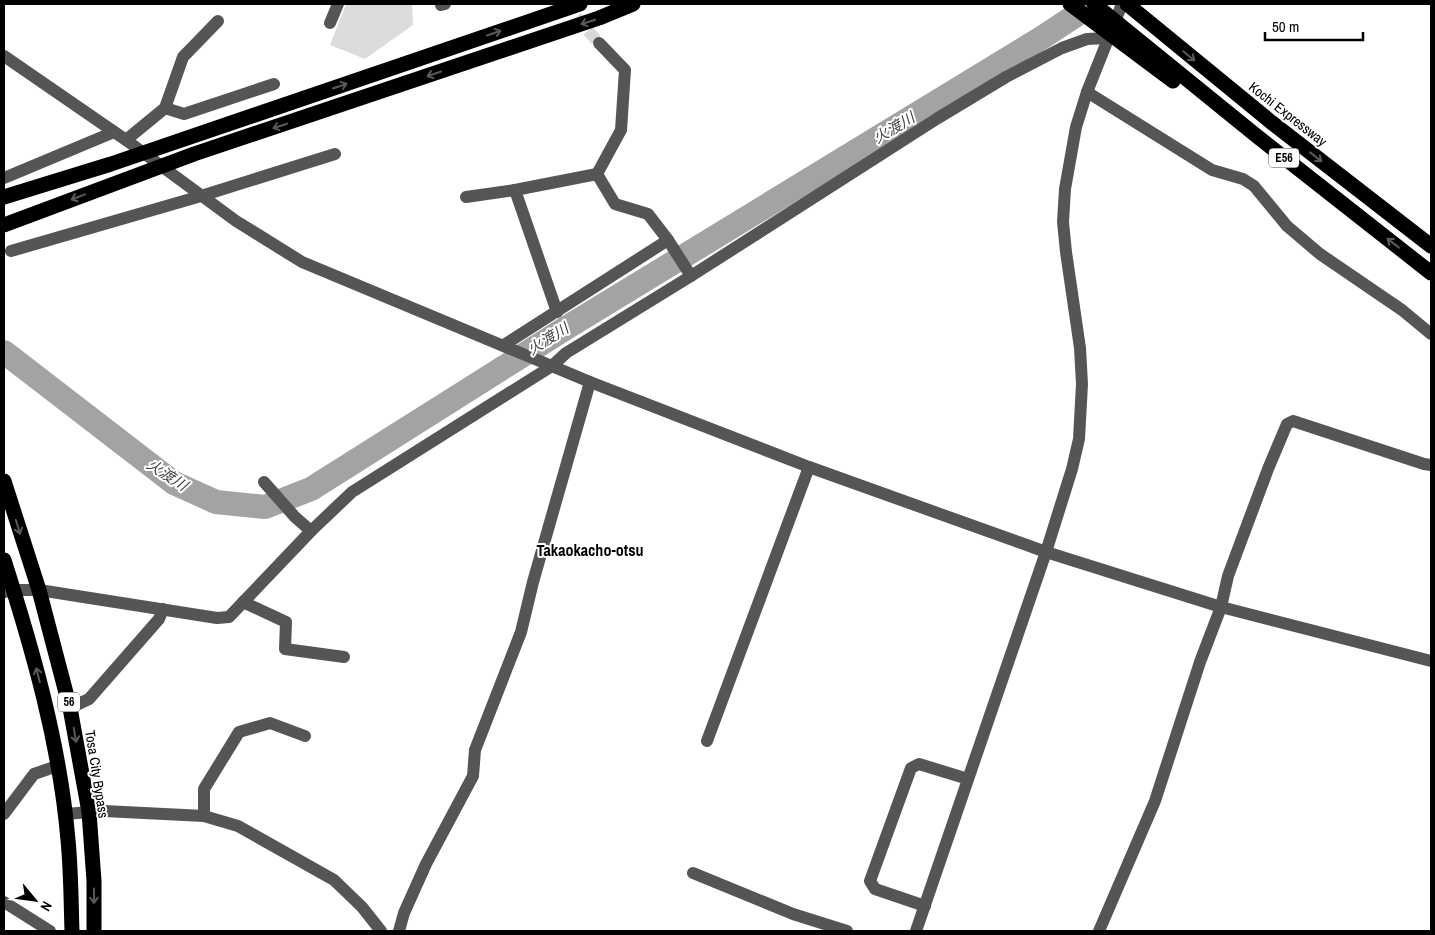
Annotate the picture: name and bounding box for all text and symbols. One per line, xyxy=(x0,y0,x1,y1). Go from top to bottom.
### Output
scale bar xyxy=(1265,10,1362,42)
text: 50 m xyxy=(1272,16,1299,37)
one-way arrow xyxy=(581,18,596,27)
one-way arrow xyxy=(485,28,501,37)
one-way arrow xyxy=(1183,50,1196,61)
one-way arrow xyxy=(427,70,442,79)
street label: Kochi Expressway xyxy=(1245,78,1331,150)
one-way arrow xyxy=(331,81,347,90)
water label: 火渡川 xyxy=(869,106,920,148)
one-way arrow xyxy=(273,122,289,131)
road number: E56 xyxy=(1269,148,1299,168)
one-way arrow xyxy=(1309,152,1322,163)
one-way arrow xyxy=(71,193,86,202)
one-way arrow xyxy=(1386,238,1400,248)
water label: 火渡川 xyxy=(523,317,574,359)
water label: 火渡川 xyxy=(143,454,194,497)
one-way arrow xyxy=(14,519,24,535)
district label: Takaokacho-otsu xyxy=(537,539,643,561)
one-way arrow xyxy=(33,668,42,684)
road number: 56 xyxy=(58,692,80,712)
one-way arrow xyxy=(70,726,80,742)
street label: Tosa City Bypass xyxy=(81,729,113,819)
north arrow xyxy=(10,875,60,925)
one-way arrow xyxy=(89,887,99,903)
text: N xyxy=(36,898,56,914)

